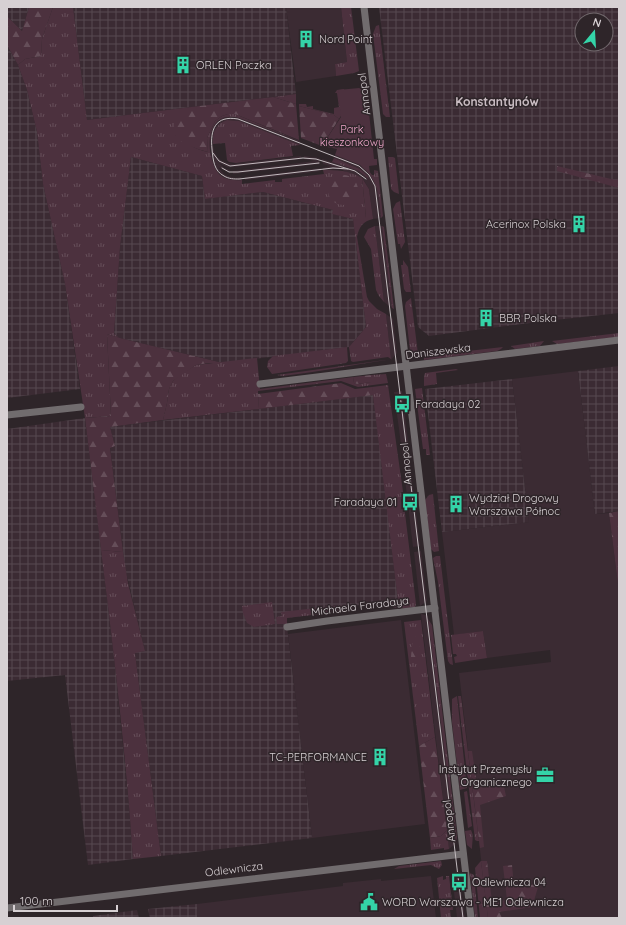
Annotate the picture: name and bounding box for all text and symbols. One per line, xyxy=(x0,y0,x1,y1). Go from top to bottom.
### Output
north arrow xyxy=(574,12,614,52)
text: N xyxy=(591,15,603,30)
building icon: Nord Point xyxy=(296,29,316,49)
place label: Nord Point xyxy=(319,32,373,46)
building icon: ORLEN Paczka xyxy=(173,55,193,75)
place label: ORLEN Paczka xyxy=(196,58,272,72)
street label: Annopol xyxy=(354,72,374,116)
district label: Konstantynów xyxy=(455,94,539,109)
park label: Park kieszonkowy xyxy=(320,122,384,149)
building icon: Acerinox Polska xyxy=(569,214,589,234)
place label: Acerinox Polska xyxy=(486,217,566,231)
building icon: BBR Polska xyxy=(476,308,496,328)
place label: BBR Polska xyxy=(499,311,557,325)
street label: Daniszewska xyxy=(405,340,471,362)
bus stop icon: Faradaya 02 xyxy=(392,394,412,414)
place label: Faradaya 02 xyxy=(415,397,480,411)
street label: Annopol xyxy=(397,442,415,486)
place label: Wydział Drogowy Warszawa Północ xyxy=(469,491,560,518)
bus stop icon: Faradaya 01 xyxy=(400,492,420,512)
building icon: Wydział Drogowy Warszawa Północ xyxy=(446,494,466,514)
place label: Faradaya 01 xyxy=(334,495,397,509)
street label: Michaela Faradaya xyxy=(310,593,410,619)
building icon: TC-PERFORMANCE xyxy=(370,747,390,767)
place label: TC-PERFORMANCE xyxy=(269,750,367,764)
place label: Instytut Przemysłu Organicznego xyxy=(439,762,532,789)
office icon: Instytut Przemysłu Organicznego xyxy=(535,765,555,785)
street label: Annopol xyxy=(439,799,459,843)
street label: Odlewnicza xyxy=(204,858,264,880)
bus stop icon: Odlewnicza 04 xyxy=(449,872,469,892)
place label: Odlewnicza 04 xyxy=(472,875,546,889)
scale bar xyxy=(14,887,117,913)
public building icon: WORD Warszawa - ME1 Odlewnicza xyxy=(359,892,379,912)
text: 100 m xyxy=(20,893,53,908)
place label: WORD Warszawa - ME1 Odlewnicza xyxy=(382,895,564,909)

